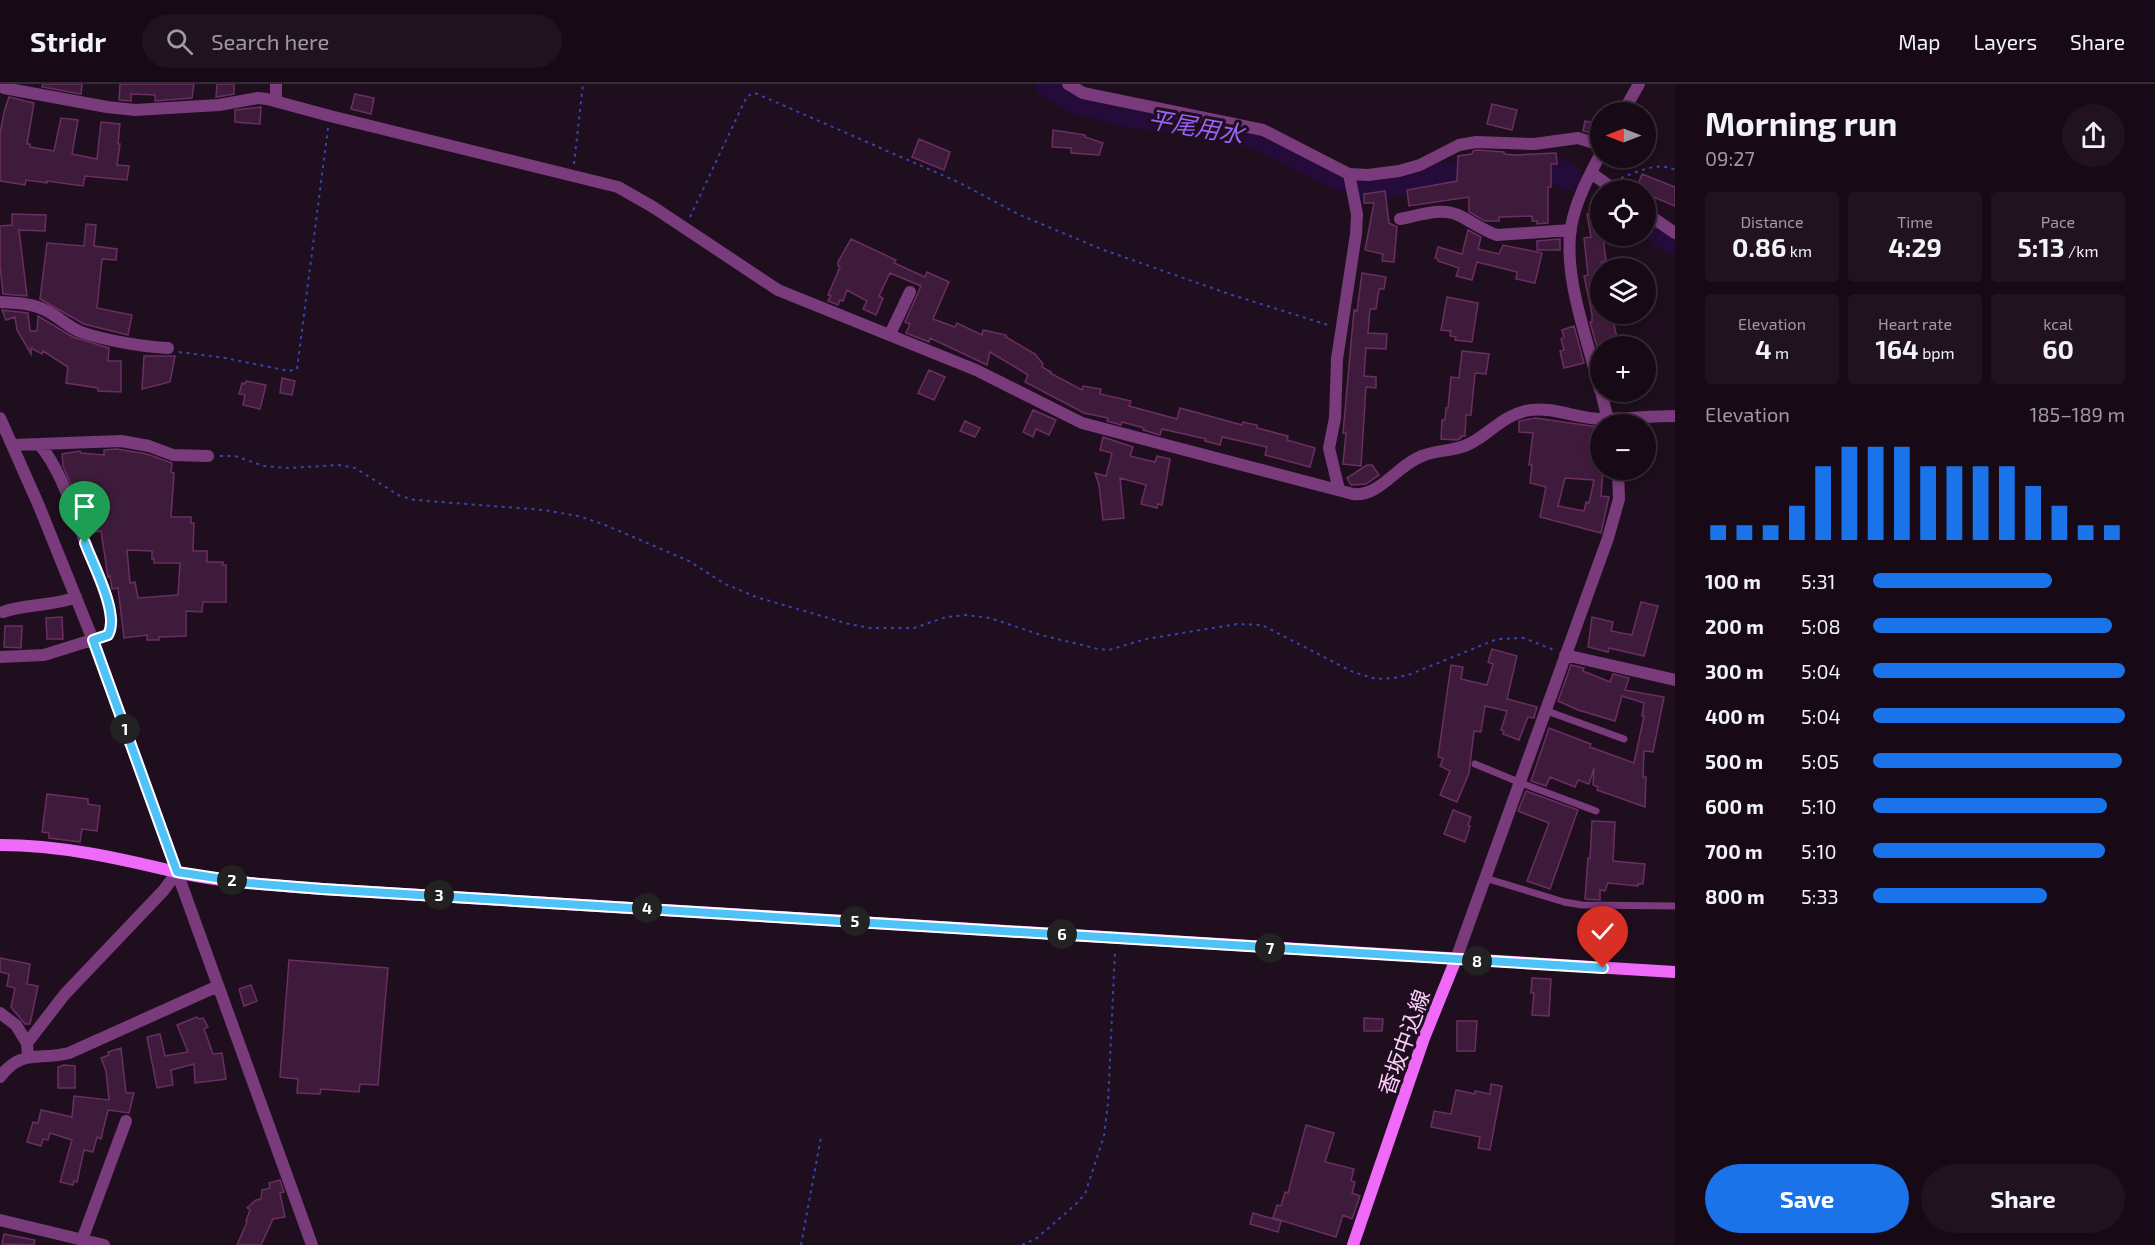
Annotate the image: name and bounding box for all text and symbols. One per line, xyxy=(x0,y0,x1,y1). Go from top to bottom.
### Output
search box xyxy=(142,14,562,68)
text: Stridr xyxy=(30,24,106,58)
icon: search xyxy=(163,25,196,58)
text: Search here xyxy=(211,28,329,54)
text: Map xyxy=(1898,29,1940,54)
text: Layers xyxy=(1973,29,2037,54)
text: Share xyxy=(2070,29,2125,54)
north arrow xyxy=(1590,102,1656,168)
map controls xyxy=(1590,102,1656,480)
water label: 平尾用水 xyxy=(1146,103,1249,149)
text: Morning run xyxy=(1705,103,1897,143)
button: share xyxy=(2062,104,2125,167)
text: 09:27 xyxy=(1705,146,1755,170)
button: locate xyxy=(1590,180,1656,246)
text: Distance xyxy=(1740,212,1804,231)
text: Time xyxy=(1897,212,1933,231)
text: Pace xyxy=(2041,212,2075,231)
text: 0.86 xyxy=(1732,231,1786,262)
text: 4:29 xyxy=(1888,231,1942,262)
text: 5:13 xyxy=(2017,231,2065,262)
text: km xyxy=(1786,241,1812,260)
text: /km xyxy=(2065,241,2099,260)
button: layers xyxy=(1590,258,1656,324)
text: Elevation xyxy=(1738,314,1806,333)
text: Heart rate xyxy=(1878,314,1952,333)
text: kcal xyxy=(2043,314,2073,333)
text: 4 xyxy=(1755,333,1771,364)
text: 164 xyxy=(1875,333,1919,364)
text: 60 xyxy=(2042,333,2074,364)
button: + xyxy=(1590,336,1656,402)
text: m xyxy=(1771,343,1789,362)
text: bpm xyxy=(1919,343,1955,362)
text: Elevation xyxy=(1705,402,1790,426)
text: 185–189 m xyxy=(2029,402,2125,426)
button: − xyxy=(1590,414,1656,480)
pin xyxy=(59,481,110,543)
icon: arrive xyxy=(68,490,101,523)
text: 100 m xyxy=(1705,569,1761,593)
text: 5:31 xyxy=(1801,569,1836,593)
text: 200 m xyxy=(1705,614,1764,638)
text: 5:08 xyxy=(1801,614,1841,638)
text: 300 m xyxy=(1705,659,1764,683)
text: 5:04 xyxy=(1801,659,1841,683)
text: 400 m xyxy=(1705,704,1765,728)
text: 5:04 xyxy=(1801,704,1841,728)
pin: 1 xyxy=(110,714,140,744)
text: 1 xyxy=(122,719,128,738)
text: 500 m xyxy=(1705,749,1763,773)
text: 5:05 xyxy=(1801,749,1839,773)
text: 600 m xyxy=(1705,794,1764,818)
text: 5:10 xyxy=(1801,794,1836,818)
text: 700 m xyxy=(1705,839,1763,863)
text: 5:10 xyxy=(1801,839,1836,863)
pin: 2 xyxy=(217,865,247,895)
text: 2 xyxy=(227,870,237,889)
pin: 3 xyxy=(424,880,454,910)
text: 800 m xyxy=(1705,884,1765,908)
text: 5:33 xyxy=(1801,884,1839,908)
text: 3 xyxy=(434,885,444,904)
pin: 4 xyxy=(632,893,662,923)
text: 4 xyxy=(642,898,652,917)
pin: 5 xyxy=(840,906,870,936)
pin xyxy=(1577,906,1628,968)
text: 5 xyxy=(851,911,859,930)
icon: check xyxy=(1586,915,1619,948)
pin: 6 xyxy=(1047,919,1077,949)
text: 6 xyxy=(1057,924,1067,943)
pin: 7 xyxy=(1255,933,1285,963)
text: 7 xyxy=(1266,938,1274,957)
pin: 8 xyxy=(1462,946,1492,976)
text: 8 xyxy=(1472,951,1482,970)
street label: 香坂中込線 xyxy=(1372,986,1434,1098)
button: Save xyxy=(1705,1164,1909,1233)
button: Share xyxy=(1921,1164,2125,1233)

